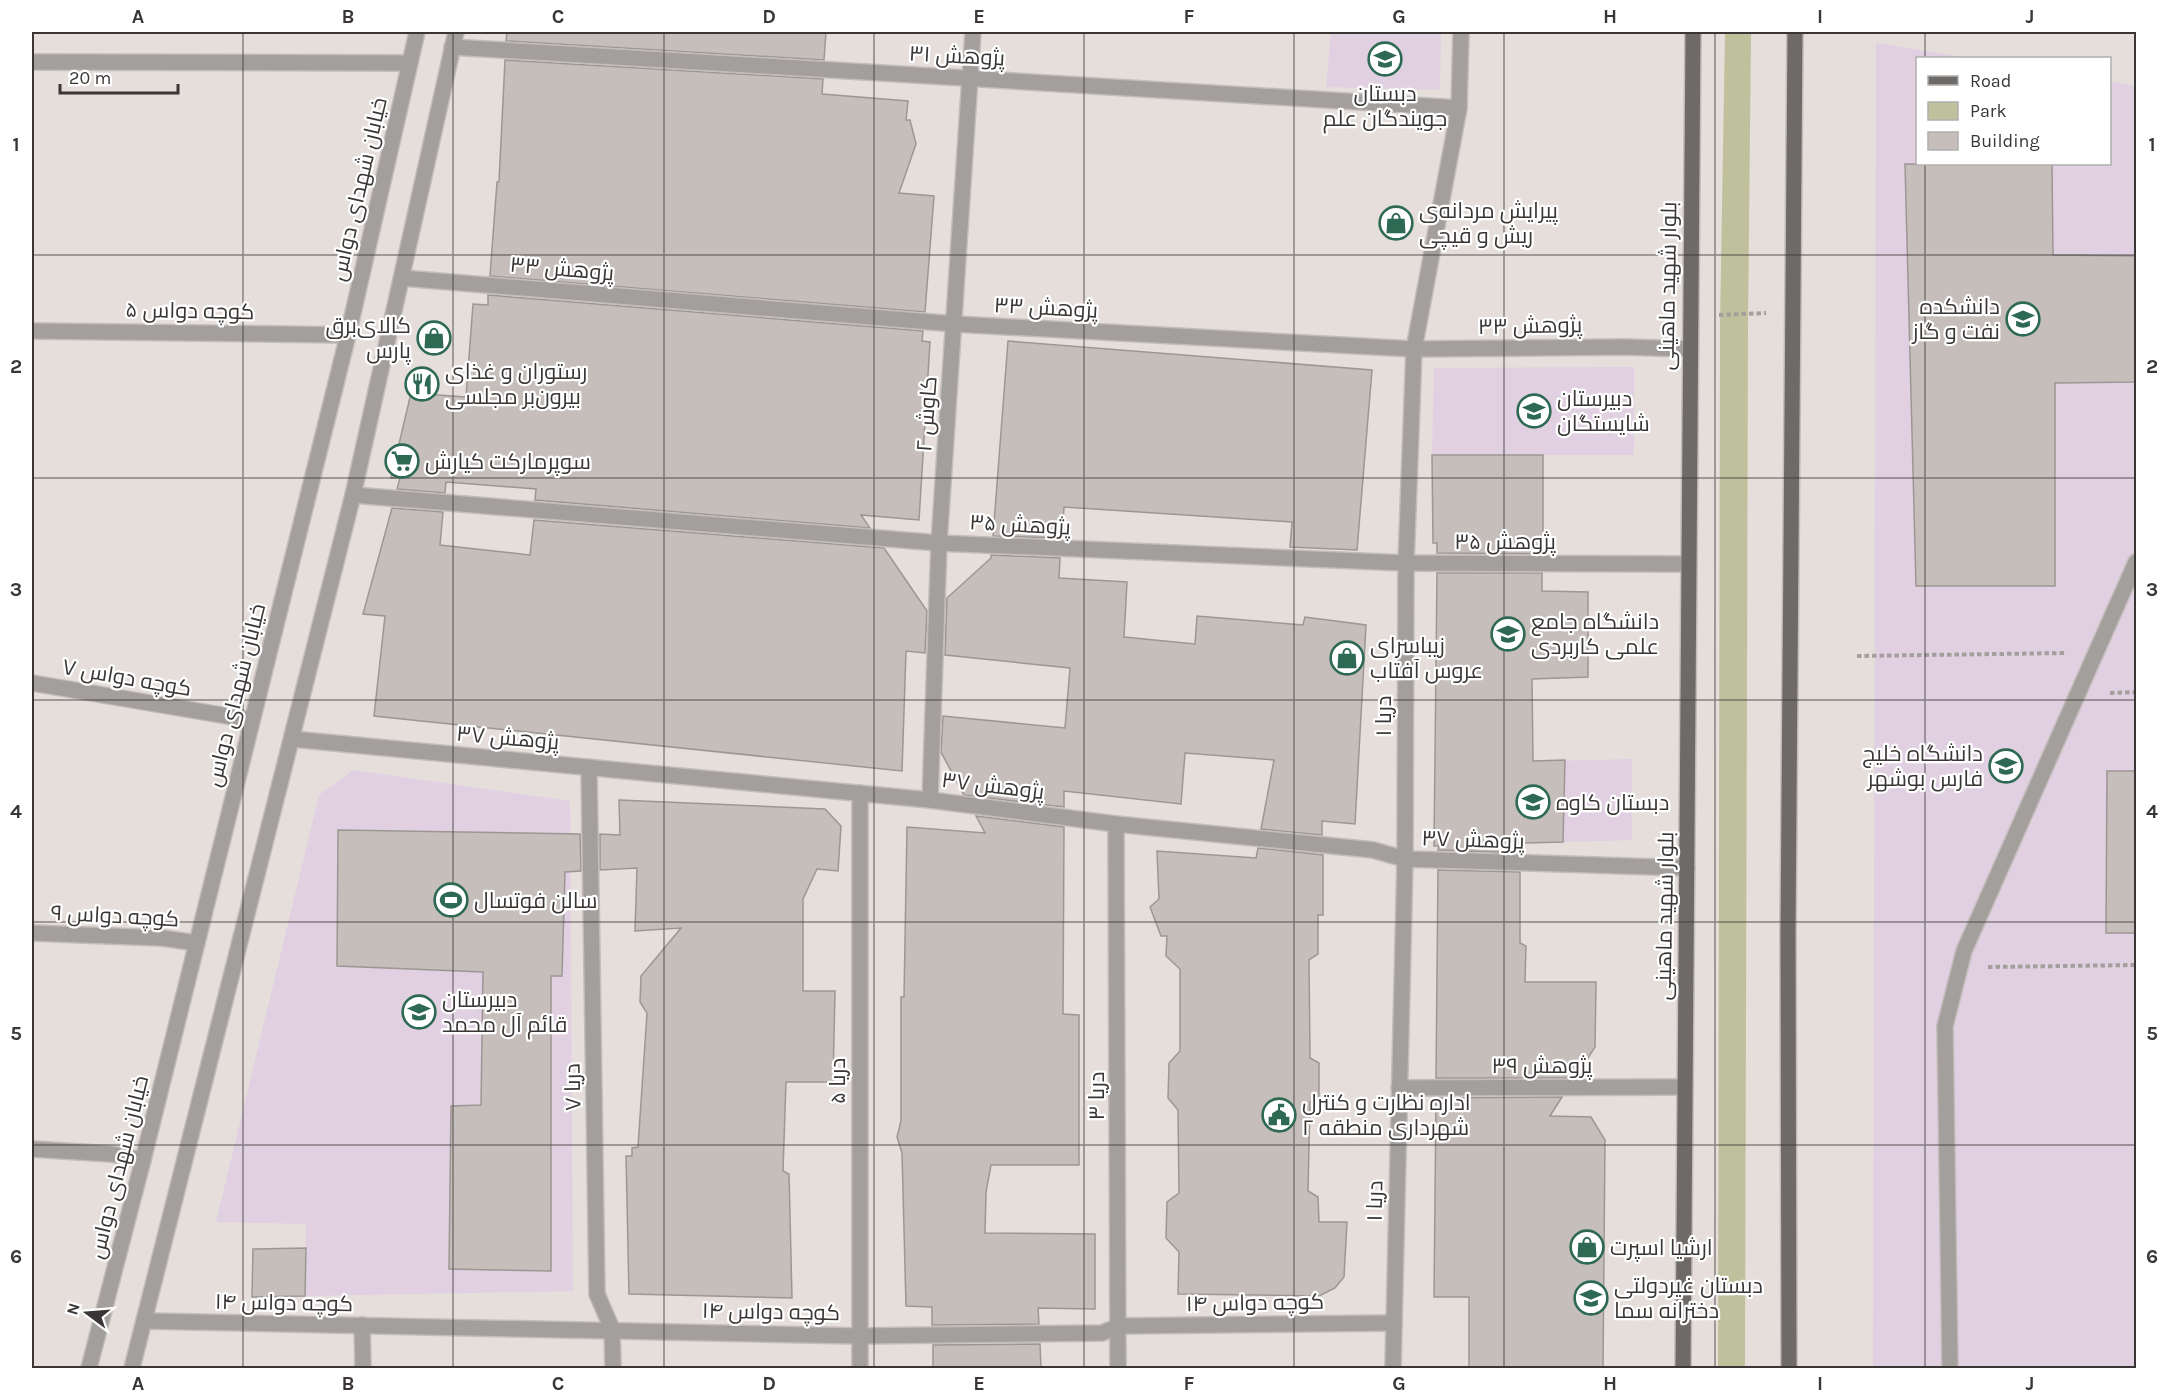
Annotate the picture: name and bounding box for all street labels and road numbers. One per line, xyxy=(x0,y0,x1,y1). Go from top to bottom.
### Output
street label: پژوهش ۳۱ xyxy=(908,40,1006,73)
street label: خیابان شهدای دواس xyxy=(325,95,393,284)
street label: بلوار شهید ماهینی xyxy=(1654,201,1682,371)
street label: پژوهش ۳۳ xyxy=(509,251,615,288)
street label: پژوهش ۳۳ xyxy=(993,292,1099,325)
street label: کوچه دواس ۵ xyxy=(125,297,255,326)
street label: پژوهش ۳۳ xyxy=(1478,312,1583,341)
street label: کاوش ۲ xyxy=(911,375,943,453)
street label: پژوهش ۳۵ xyxy=(969,509,1071,542)
street label: پژوهش ۳۵ xyxy=(1454,529,1556,556)
street label: خیابان شهدای دواس xyxy=(201,601,271,790)
street label: کوچه دواس ۷ xyxy=(60,654,193,703)
street label: دریا ۱ xyxy=(1371,696,1397,736)
street label: پژوهش ۳۷ xyxy=(455,721,561,756)
street label: پژوهش ۳۷ xyxy=(940,767,1046,806)
street label: پژوهش ۳۷ xyxy=(1421,825,1525,856)
street label: بلوار شهید ماهینی xyxy=(1651,831,1679,1001)
street label: کوچه دواس ۹ xyxy=(50,900,180,933)
street label: پژوهش ۳۹ xyxy=(1492,1053,1593,1080)
street label: دریا ۵ xyxy=(825,1058,851,1104)
street label: دریا ۷ xyxy=(560,1063,586,1111)
street label: دریا ۳ xyxy=(1084,1072,1110,1120)
street label: خیابان شهدای دواس xyxy=(84,1073,154,1262)
street label: دریا ۱ xyxy=(1362,1180,1388,1222)
street label: کوچه دواس ۱۴ xyxy=(215,1289,353,1318)
street label: کوچه دواس ۱۴ xyxy=(1186,1289,1324,1318)
street label: کوچه دواس ۱۴ xyxy=(702,1298,840,1327)

